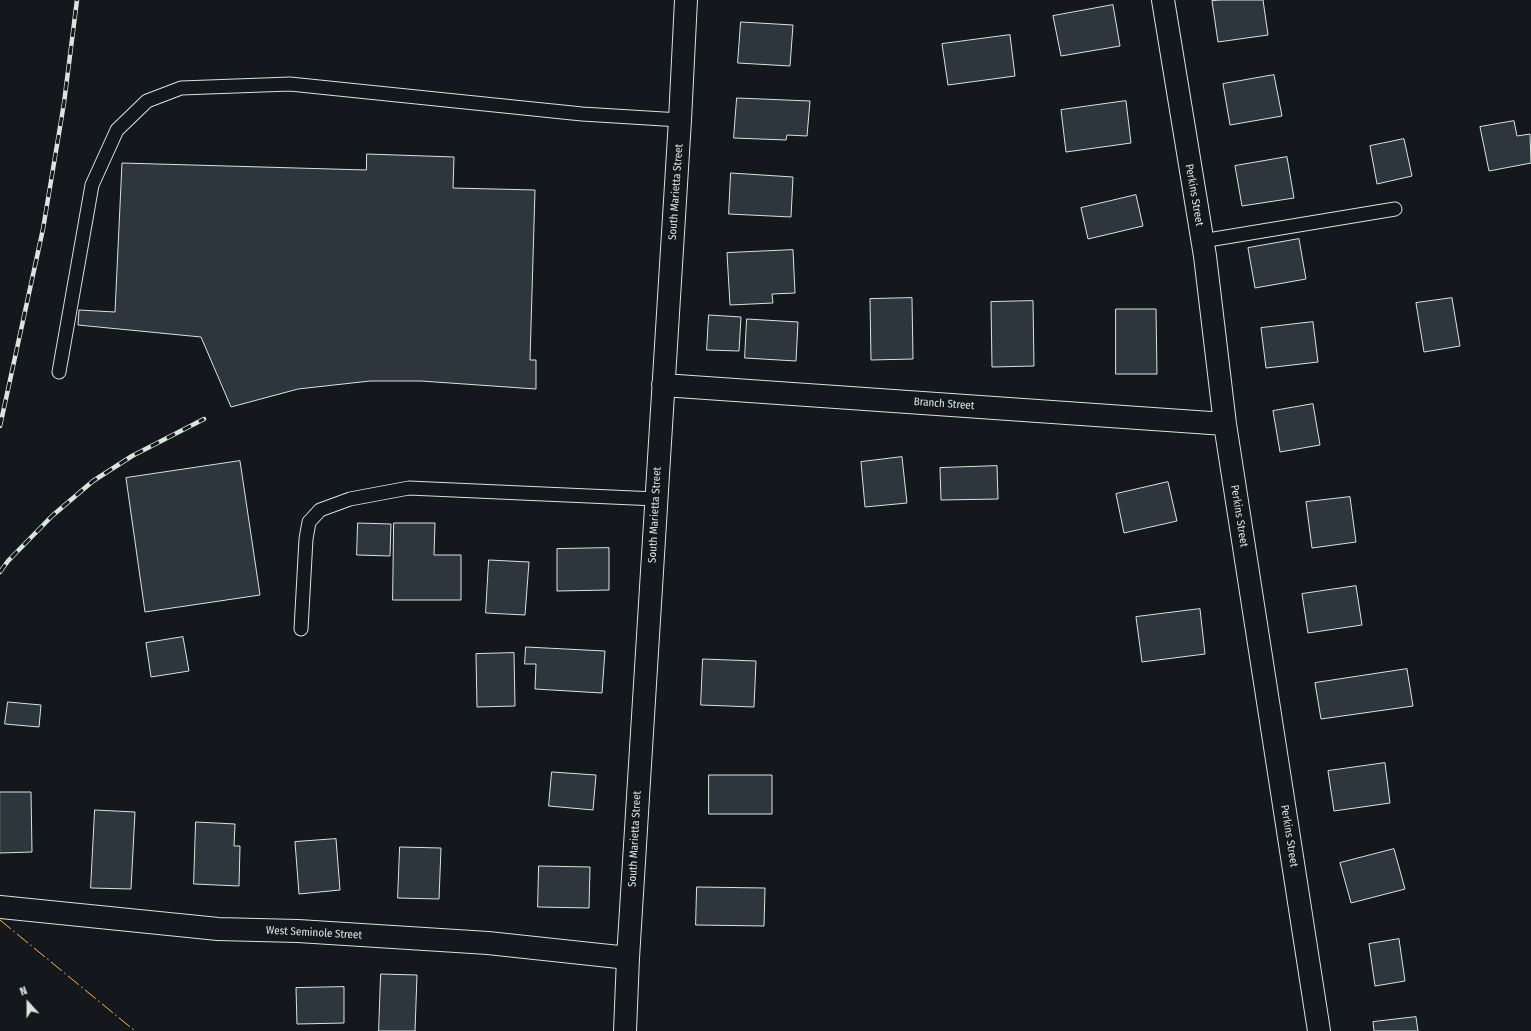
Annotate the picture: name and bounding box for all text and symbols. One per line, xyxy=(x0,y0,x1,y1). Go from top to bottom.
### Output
street label: South Marietta Street xyxy=(666,143,686,241)
street label: Perkins Street xyxy=(1182,163,1206,227)
street label: Branch Street xyxy=(913,395,975,413)
street label: South Marietta Street xyxy=(646,467,664,563)
street label: Perkins Street xyxy=(1228,484,1250,548)
street label: South Marietta Street xyxy=(626,791,644,887)
street label: Perkins Street xyxy=(1278,804,1300,868)
street label: West Seminole Street xyxy=(266,924,362,942)
north arrow xyxy=(8,983,48,1023)
text: N xyxy=(18,984,29,999)

